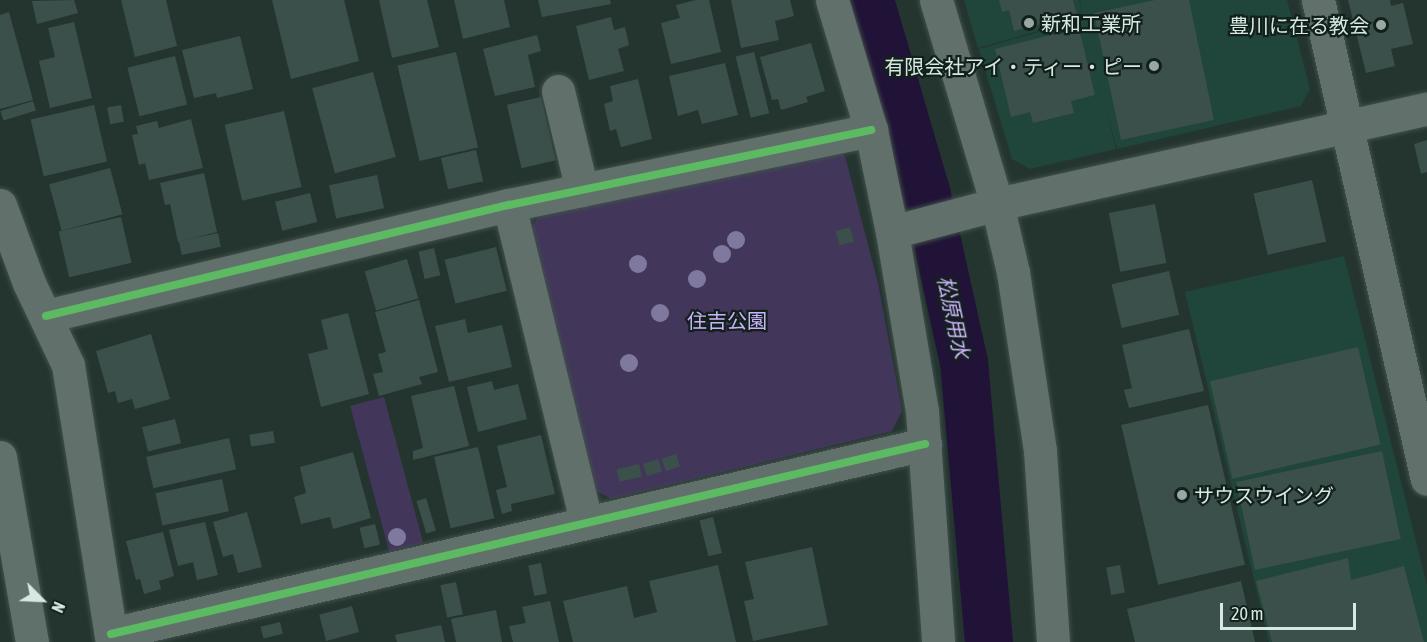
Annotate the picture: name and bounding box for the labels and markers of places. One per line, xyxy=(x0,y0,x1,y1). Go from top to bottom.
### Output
place label: 新和工業所 xyxy=(1041,11,1141,35)
place label: 豊川に在る教会 xyxy=(1229,13,1369,37)
marker: 新和工業所 xyxy=(1022,16,1036,30)
marker: 豊川に在る教会 xyxy=(1374,18,1388,32)
place label: 有限会社アイ・ティー・ピー xyxy=(882,54,1142,78)
marker: 有限会社アイ・ティー・ピー xyxy=(1147,59,1161,73)
place label: サウスウイング xyxy=(1194,483,1334,507)
marker: サウスウイング xyxy=(1175,488,1189,502)

